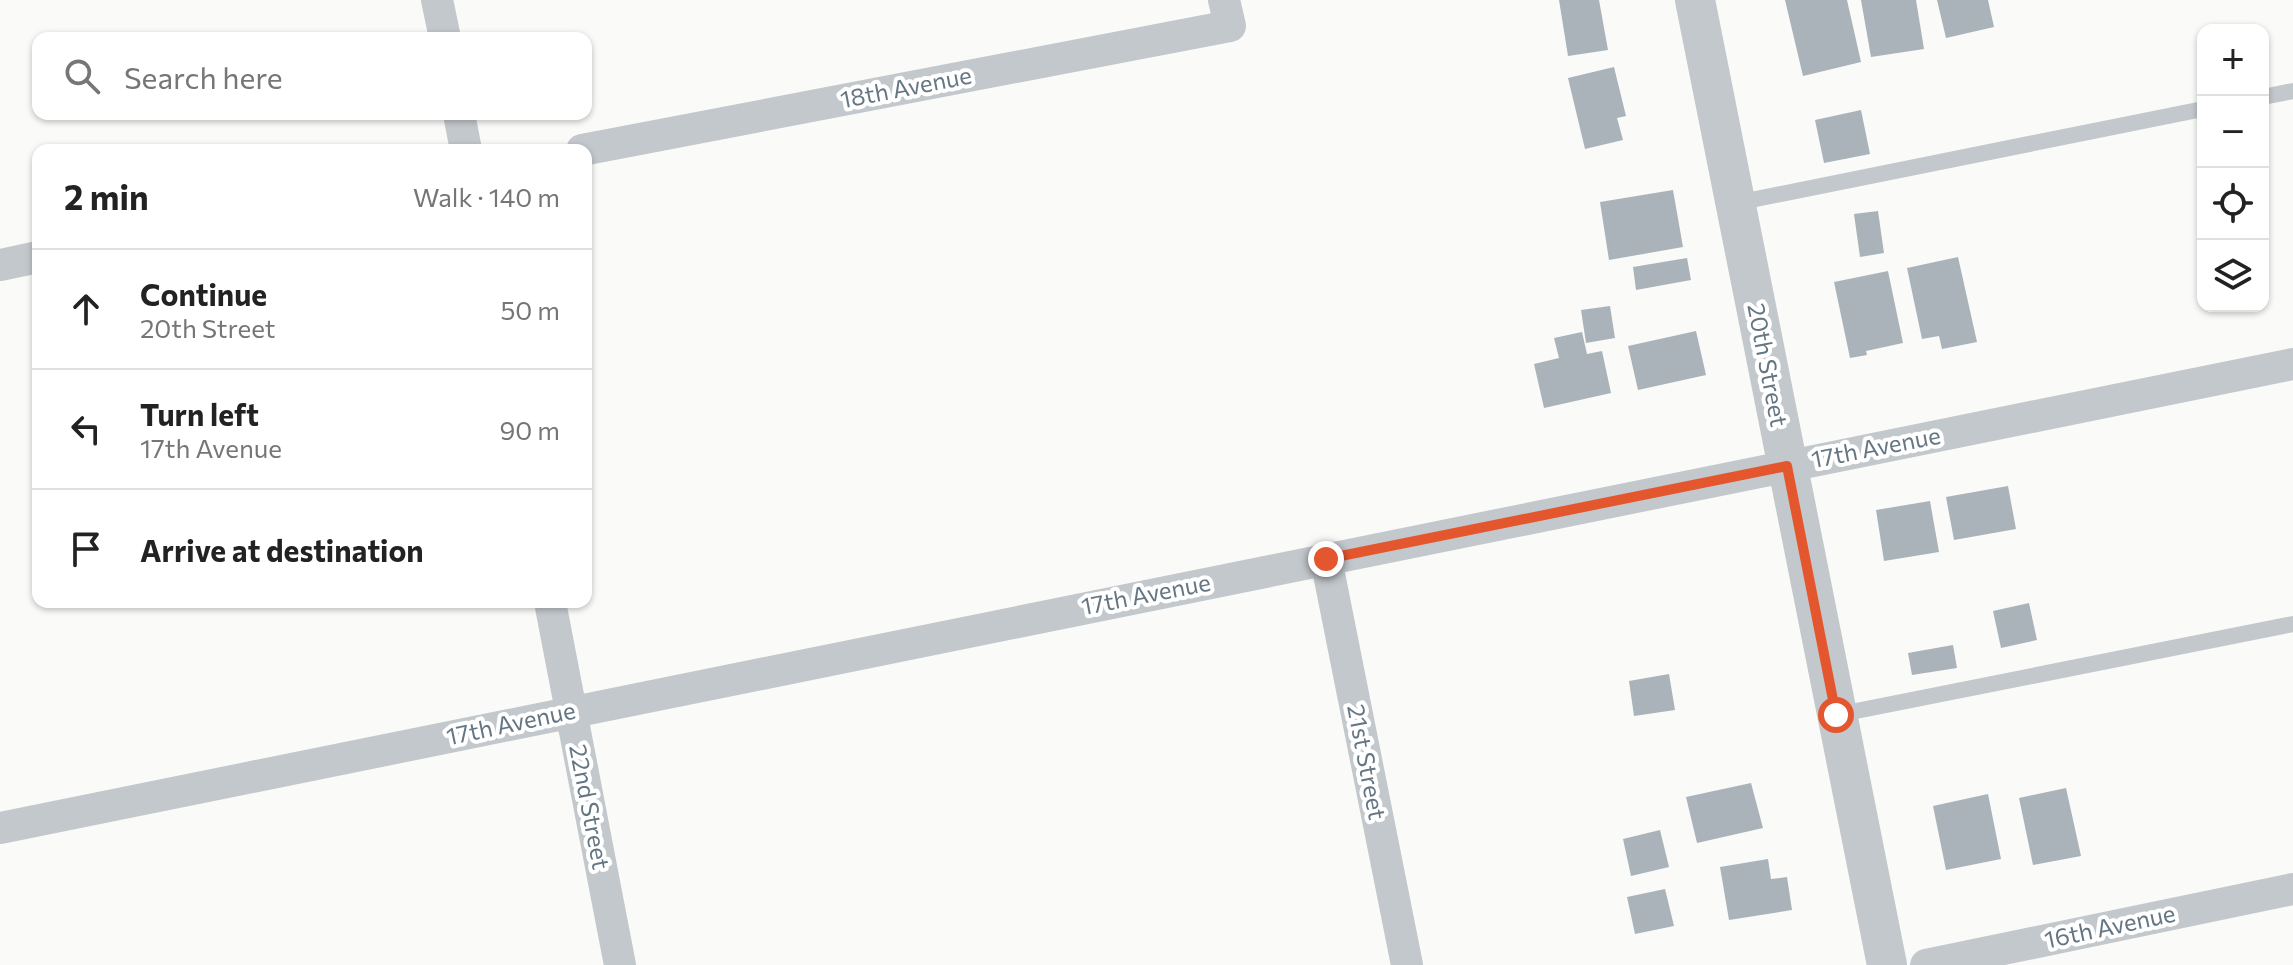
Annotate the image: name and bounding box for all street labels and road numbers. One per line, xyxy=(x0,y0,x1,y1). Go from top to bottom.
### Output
street label: 18th Avenue xyxy=(838,60,974,113)
street label: 20th Street xyxy=(1742,301,1795,429)
street label: 17th Avenue xyxy=(1809,420,1943,473)
street label: 17th Avenue xyxy=(1079,567,1213,620)
street label: 17th Avenue xyxy=(444,695,578,750)
street label: 21st Street xyxy=(1342,702,1393,822)
street label: 22nd Street xyxy=(564,742,617,872)
street label: 16th Avenue xyxy=(2042,898,2178,954)

